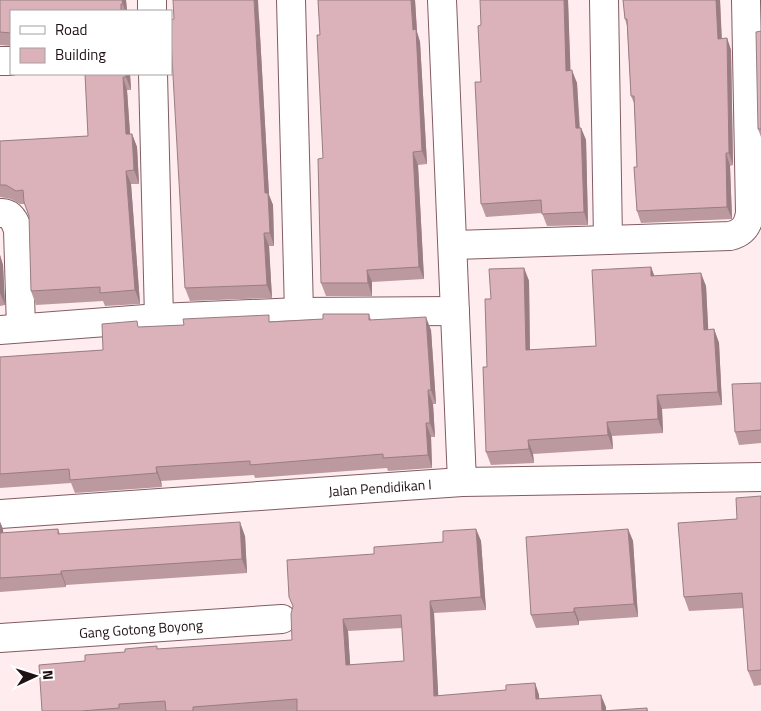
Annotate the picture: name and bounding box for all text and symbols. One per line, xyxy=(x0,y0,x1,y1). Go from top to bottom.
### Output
legend xyxy=(10,10,172,75)
text: Road xyxy=(55,18,87,41)
text: Building xyxy=(55,43,106,66)
street label: Jalan Pendidikan I xyxy=(328,473,432,502)
street label: Gang Gotong Boyong xyxy=(78,614,204,643)
north arrow xyxy=(10,651,60,701)
text: N xyxy=(38,669,59,681)

